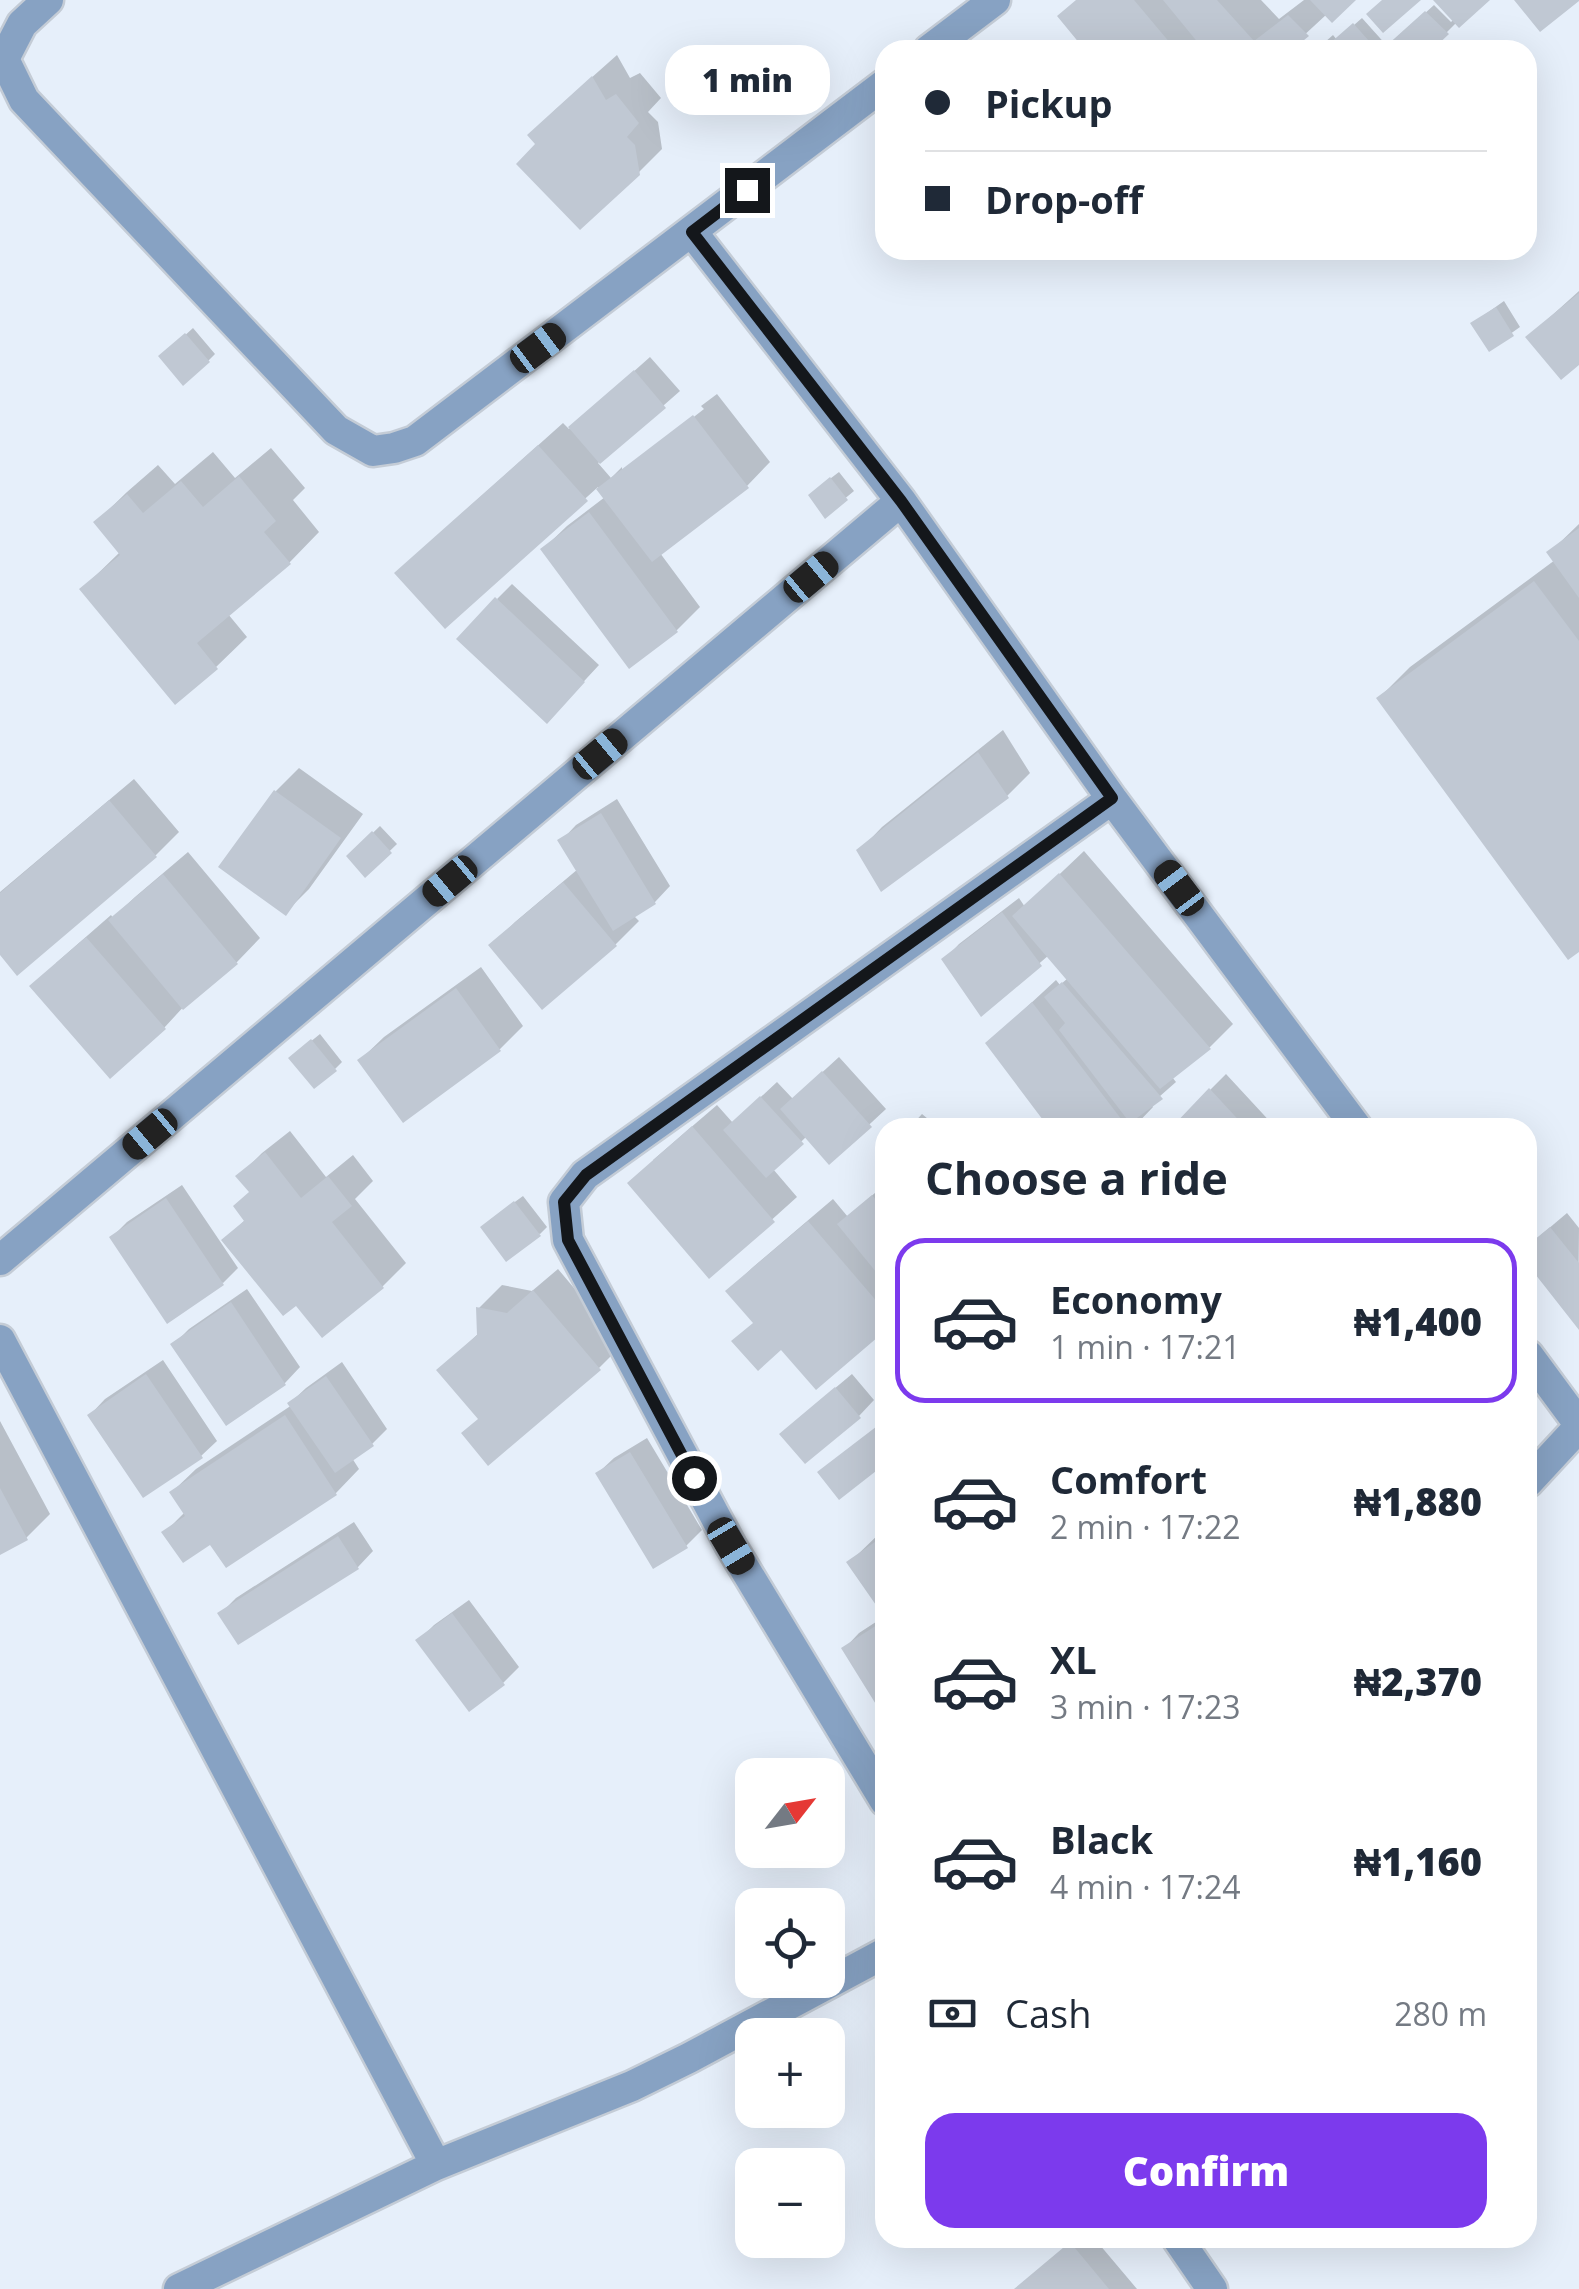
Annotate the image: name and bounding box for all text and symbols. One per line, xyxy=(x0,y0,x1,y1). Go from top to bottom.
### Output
callout: 1 min xyxy=(664,45,830,115)
text: 1 min xyxy=(702,58,793,101)
text: Pickup xyxy=(985,77,1113,129)
route end xyxy=(725,168,770,213)
text: Drop-off xyxy=(985,173,1143,225)
car xyxy=(505,318,571,378)
car xyxy=(778,546,844,608)
car xyxy=(567,723,633,785)
car xyxy=(417,850,483,912)
car xyxy=(1149,855,1209,921)
car xyxy=(117,1103,183,1165)
text: Choose a ride xyxy=(925,1147,1228,1208)
text: Economy xyxy=(1050,1273,1222,1325)
icon: car xyxy=(930,1276,1020,1366)
text: ₦1,400 xyxy=(1354,1295,1482,1347)
text: 1 min · 17:21 xyxy=(1050,1325,1241,1368)
text: Comfort xyxy=(1050,1453,1207,1505)
route start xyxy=(672,1456,717,1501)
icon: car xyxy=(930,1456,1020,1546)
text: ₦1,880 xyxy=(1354,1475,1482,1527)
text: 2 min · 17:22 xyxy=(1050,1505,1241,1548)
car xyxy=(703,1513,759,1579)
text: XL xyxy=(1050,1633,1097,1685)
icon: car xyxy=(930,1636,1020,1726)
text: ₦2,370 xyxy=(1354,1655,1482,1707)
text: 3 min · 17:23 xyxy=(1050,1685,1241,1728)
north arrow xyxy=(735,1758,845,1868)
map controls xyxy=(735,1758,845,2258)
text: Black xyxy=(1050,1813,1153,1865)
icon: car xyxy=(930,1816,1020,1906)
text: ₦1,160 xyxy=(1354,1835,1482,1887)
text: 4 min · 17:24 xyxy=(1050,1865,1241,1908)
button: locate xyxy=(735,1888,845,1998)
icon: cash xyxy=(925,1986,980,2041)
text: Cash xyxy=(1005,1987,1091,2039)
text: 280 m xyxy=(1394,1992,1487,2035)
button: + xyxy=(735,2018,845,2128)
button: Confirm xyxy=(925,2113,1487,2228)
button: − xyxy=(735,2148,845,2258)

